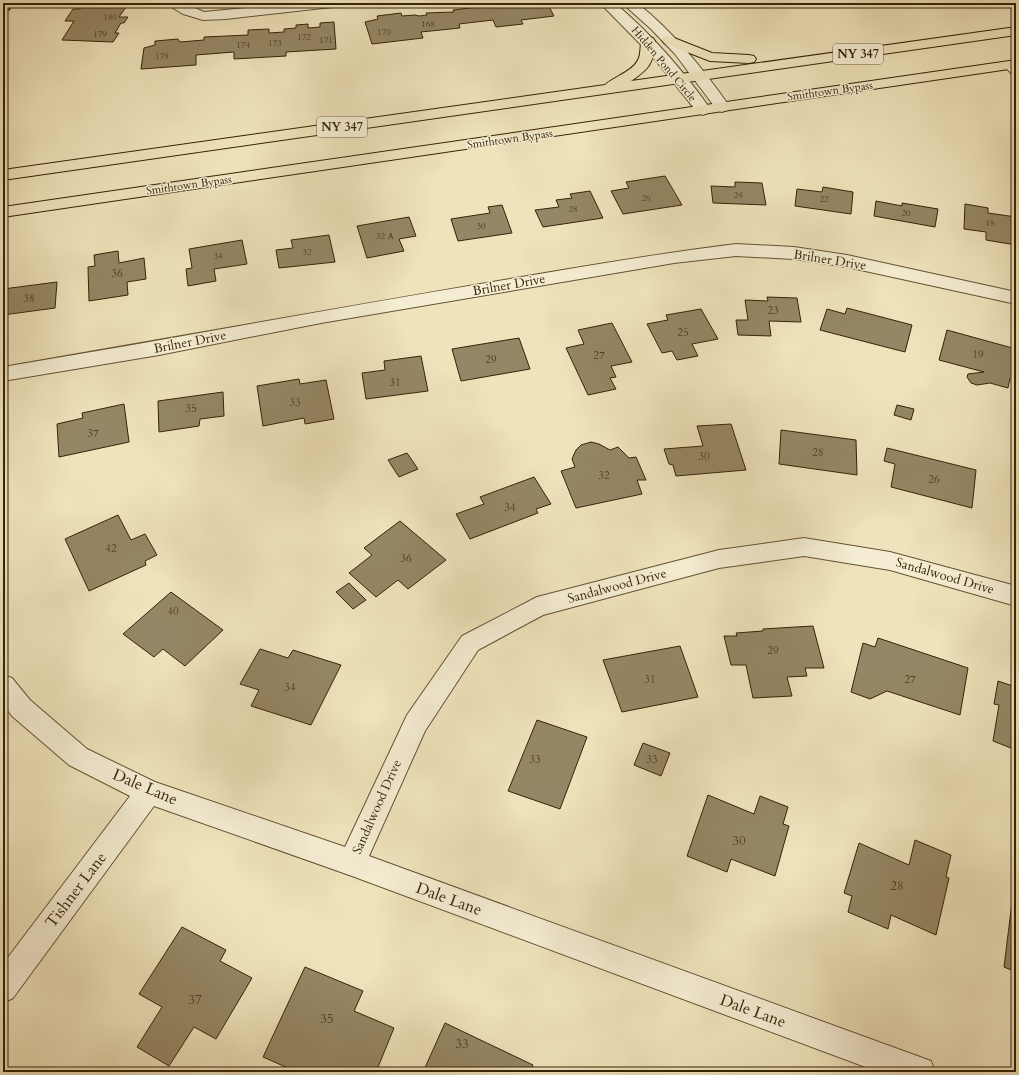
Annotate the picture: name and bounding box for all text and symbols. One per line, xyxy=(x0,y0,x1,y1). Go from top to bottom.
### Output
house number: 180 xyxy=(103,11,117,23)
house number: 168 xyxy=(421,18,435,30)
street label: Hidden Pond Circle xyxy=(628,23,700,105)
house number: 170 xyxy=(377,26,391,38)
house number: 179 xyxy=(93,28,107,40)
house number: 172 xyxy=(297,31,311,43)
house number: 171 xyxy=(319,34,333,46)
house number: 173 xyxy=(268,37,282,49)
house number: 174 xyxy=(236,39,250,51)
road number: NY 347 xyxy=(833,44,883,64)
house number: 178 xyxy=(155,50,169,62)
street label: Smithtown Bypass xyxy=(786,78,874,104)
road number: NY 347 xyxy=(317,117,367,137)
street label: Smithtown Bypass xyxy=(466,126,554,152)
street label: Smithtown Bypass xyxy=(145,172,233,198)
house number: 24 xyxy=(733,189,743,201)
house number: 26 xyxy=(641,192,651,204)
house number: 22 xyxy=(819,193,829,205)
house number: 28 xyxy=(568,203,578,215)
house number: 20 xyxy=(901,207,911,219)
house number: 18 xyxy=(985,217,995,229)
house number: 30 xyxy=(476,220,486,232)
house number: 32 A xyxy=(376,230,395,242)
street label: Brilner Drive xyxy=(792,245,868,275)
house number: 32 xyxy=(302,246,312,258)
house number: 34 xyxy=(213,250,223,262)
house number: 36 xyxy=(111,266,123,281)
street label: Brilner Drive xyxy=(471,270,547,300)
house number: 38 xyxy=(23,291,35,306)
house number: 23 xyxy=(767,303,779,318)
house number: 25 xyxy=(677,325,689,340)
street label: Brilner Drive xyxy=(152,326,228,358)
house number: 19 xyxy=(972,347,984,362)
house number: 27 xyxy=(593,348,605,363)
house number: 29 xyxy=(485,352,497,367)
house number: 31 xyxy=(389,375,401,390)
house number: 33 xyxy=(289,395,301,410)
house number: 35 xyxy=(185,401,197,416)
house number: 37 xyxy=(87,426,99,441)
house number: 28 xyxy=(812,445,824,460)
house number: 30 xyxy=(698,449,710,464)
house number: 32 xyxy=(598,468,610,483)
house number: 26 xyxy=(928,472,940,487)
house number: 34 xyxy=(504,500,516,515)
house number: 42 xyxy=(105,541,117,556)
house number: 36 xyxy=(400,551,412,566)
street label: Sandalwood Drive xyxy=(894,553,996,599)
street label: Sandalwood Drive xyxy=(566,564,669,608)
house number: 40 xyxy=(167,604,179,619)
house number: 29 xyxy=(767,643,779,658)
house number: 31 xyxy=(644,672,656,687)
house number: 27 xyxy=(904,672,916,687)
house number: 34 xyxy=(284,680,296,695)
house number: 33 xyxy=(529,752,541,767)
house number: 33 xyxy=(646,752,658,767)
street label: Sandalwood Drive xyxy=(348,757,406,857)
street label: Dale Lane xyxy=(109,763,181,811)
house number: 30 xyxy=(732,832,746,850)
street label: Tishner Lane xyxy=(40,848,112,932)
street label: Dale Lane xyxy=(413,877,485,921)
house number: 28 xyxy=(890,877,904,895)
street label: Dale Lane xyxy=(717,989,789,1033)
house number: 37 xyxy=(188,991,202,1009)
house number: 35 xyxy=(320,1010,334,1028)
house number: 33 xyxy=(455,1035,469,1053)

